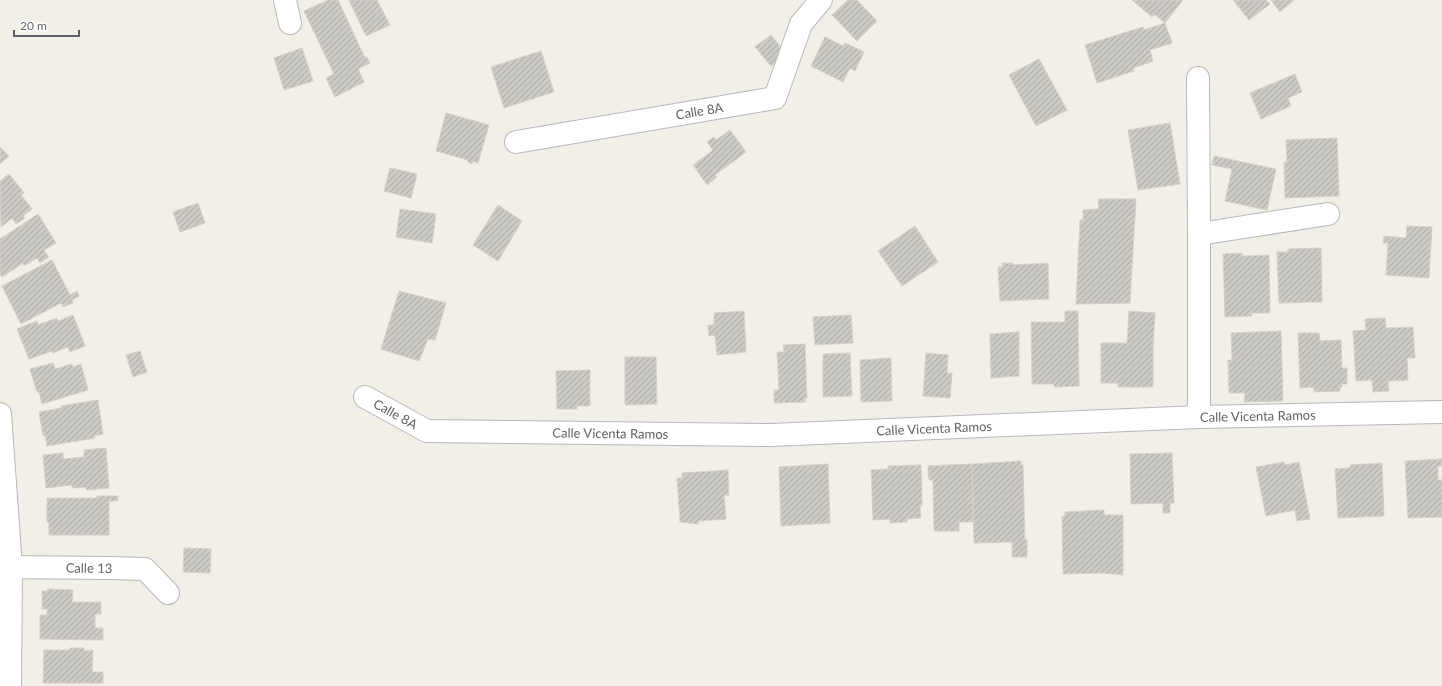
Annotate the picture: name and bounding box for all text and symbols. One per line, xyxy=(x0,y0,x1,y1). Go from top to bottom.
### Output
scale bar xyxy=(14,12,79,38)
text: 20 m xyxy=(20,18,47,33)
street label: Calle 8A xyxy=(674,99,724,123)
street label: Calle 8A xyxy=(371,395,421,432)
street label: Calle Vicenta Ramos xyxy=(1200,407,1316,425)
street label: Calle Vicenta Ramos xyxy=(876,418,993,439)
street label: Calle Vicenta Ramos xyxy=(552,424,669,442)
street label: Calle 13 xyxy=(66,560,112,576)

